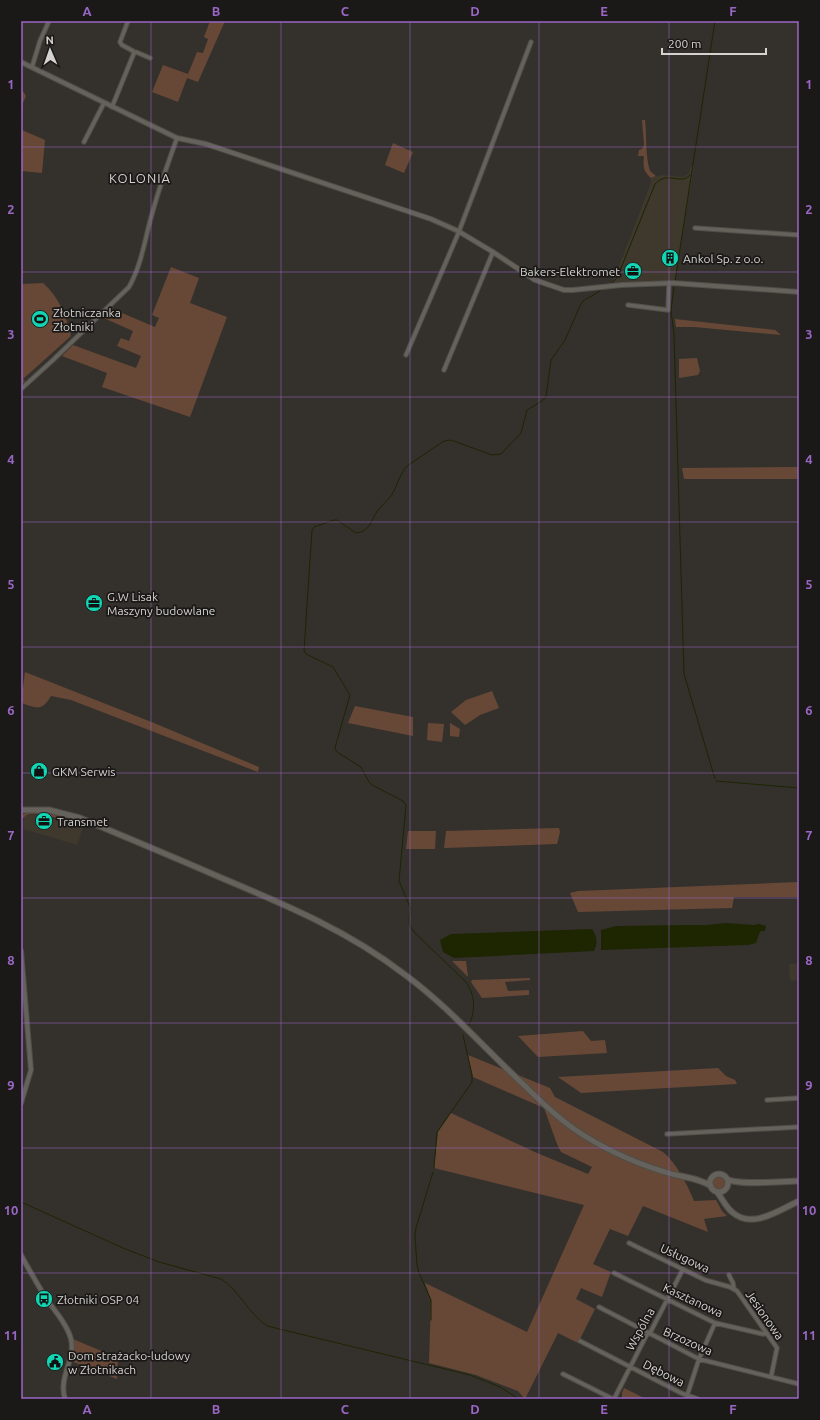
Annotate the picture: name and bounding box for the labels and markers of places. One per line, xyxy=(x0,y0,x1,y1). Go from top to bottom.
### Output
building icon: Ankol Sp. z o.o. xyxy=(660,248,680,268)
place label: Ankol Sp. z o.o. xyxy=(683,252,764,265)
office icon: Bakers-Elektromet xyxy=(623,261,643,281)
place label: Bakers-Elektromet xyxy=(520,265,620,278)
place label: Złotniczanka Złotniki xyxy=(53,306,121,333)
sports icon: Złotniczanka Złotniki xyxy=(30,309,50,329)
place label: G.W Lisak Maszyny budowlane xyxy=(107,590,215,617)
office icon: G.W Lisak Maszyny budowlane xyxy=(84,593,104,613)
shop icon: GKM Serwis xyxy=(29,761,49,781)
place label: GKM Serwis xyxy=(52,765,116,778)
office icon: Transmet xyxy=(34,811,54,831)
place label: Transmet xyxy=(57,815,108,828)
bus stop icon: Złotniki OSP 04 xyxy=(34,1289,54,1309)
place label: Złotniki OSP 04 xyxy=(57,1293,140,1306)
place label: Dom strażacko-ludowy w Złotnikach xyxy=(68,1349,190,1376)
public building icon: Dom strażacko-ludowy w Złotnikach xyxy=(45,1352,65,1372)

